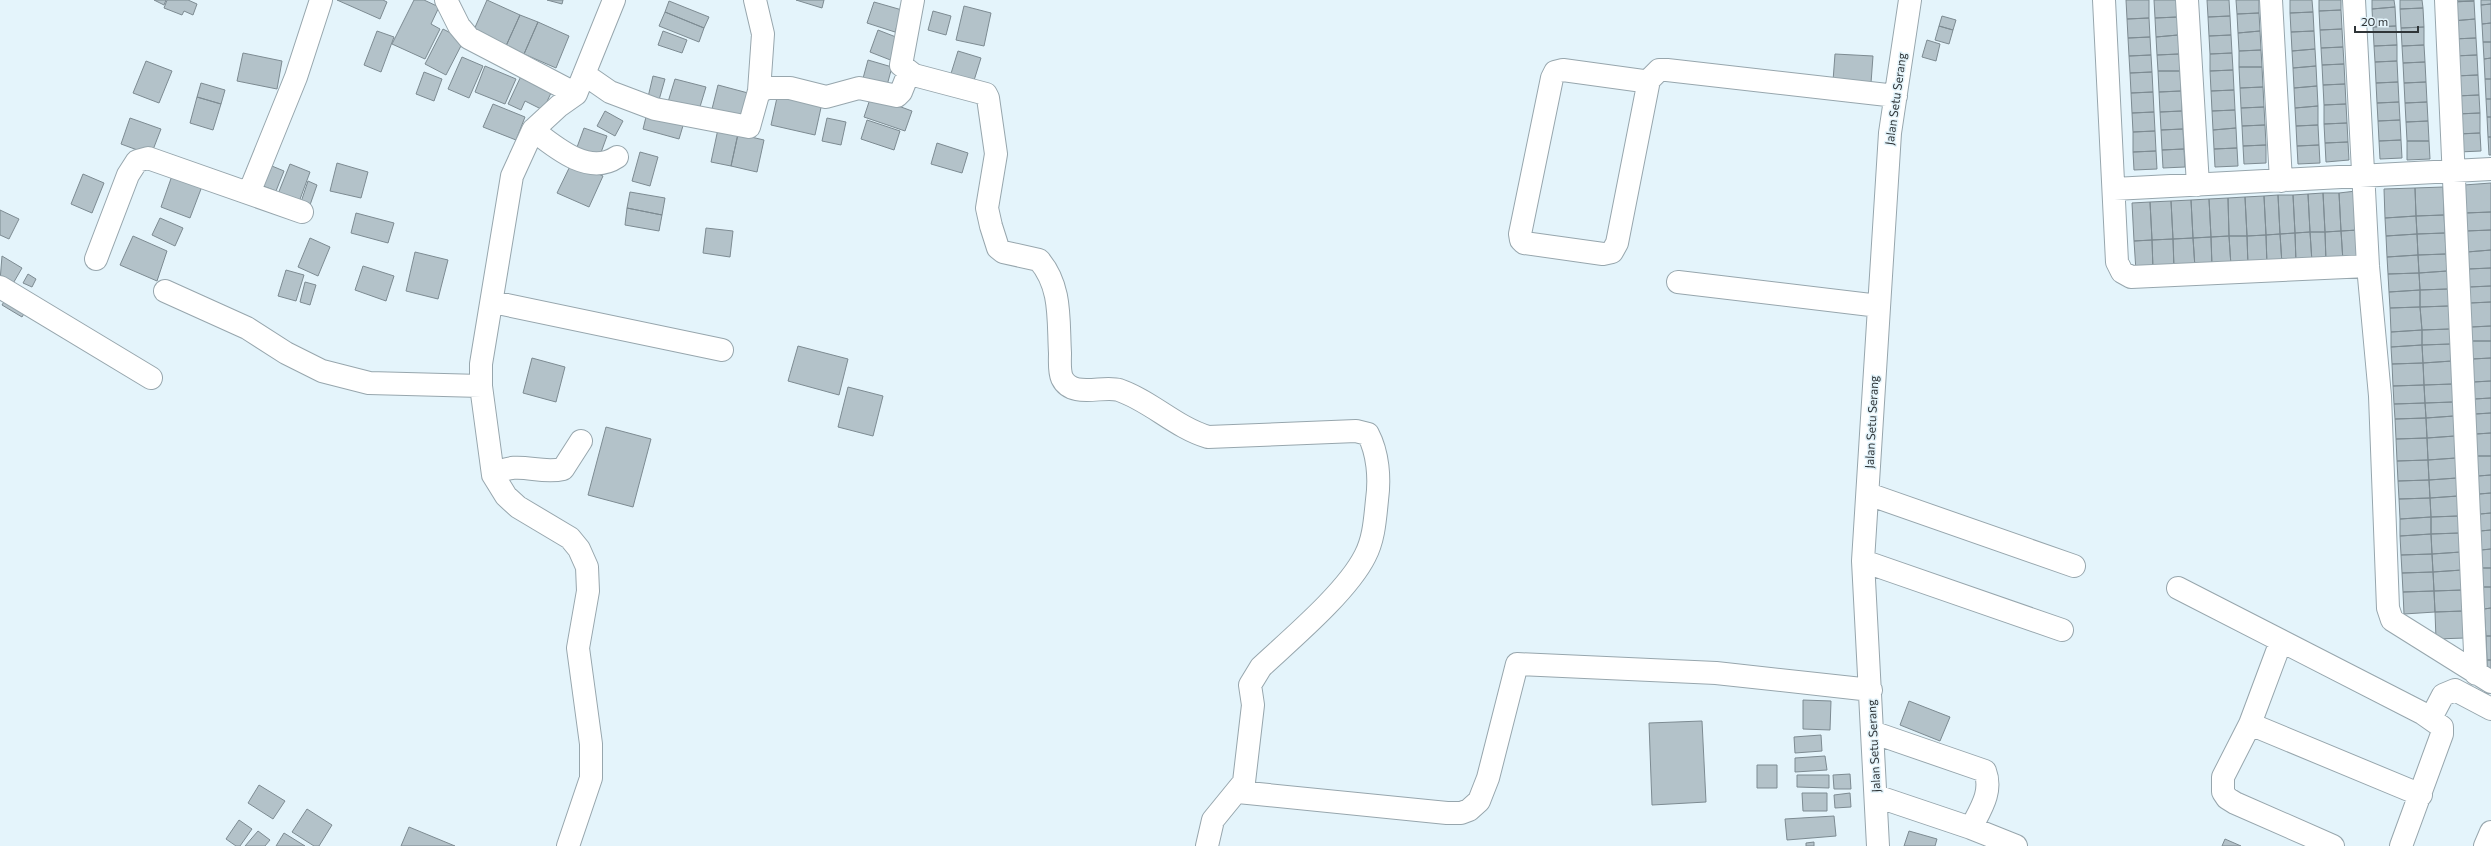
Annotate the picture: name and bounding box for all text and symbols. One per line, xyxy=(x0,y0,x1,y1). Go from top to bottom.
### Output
scale bar xyxy=(2355,8,2418,34)
text: 20 m xyxy=(2361,14,2388,28)
street label: Jalan Setu Serang xyxy=(1882,51,1909,146)
street label: Jalan Setu Serang xyxy=(1862,375,1881,469)
street label: Jalan Setu Serang xyxy=(1864,699,1883,793)

